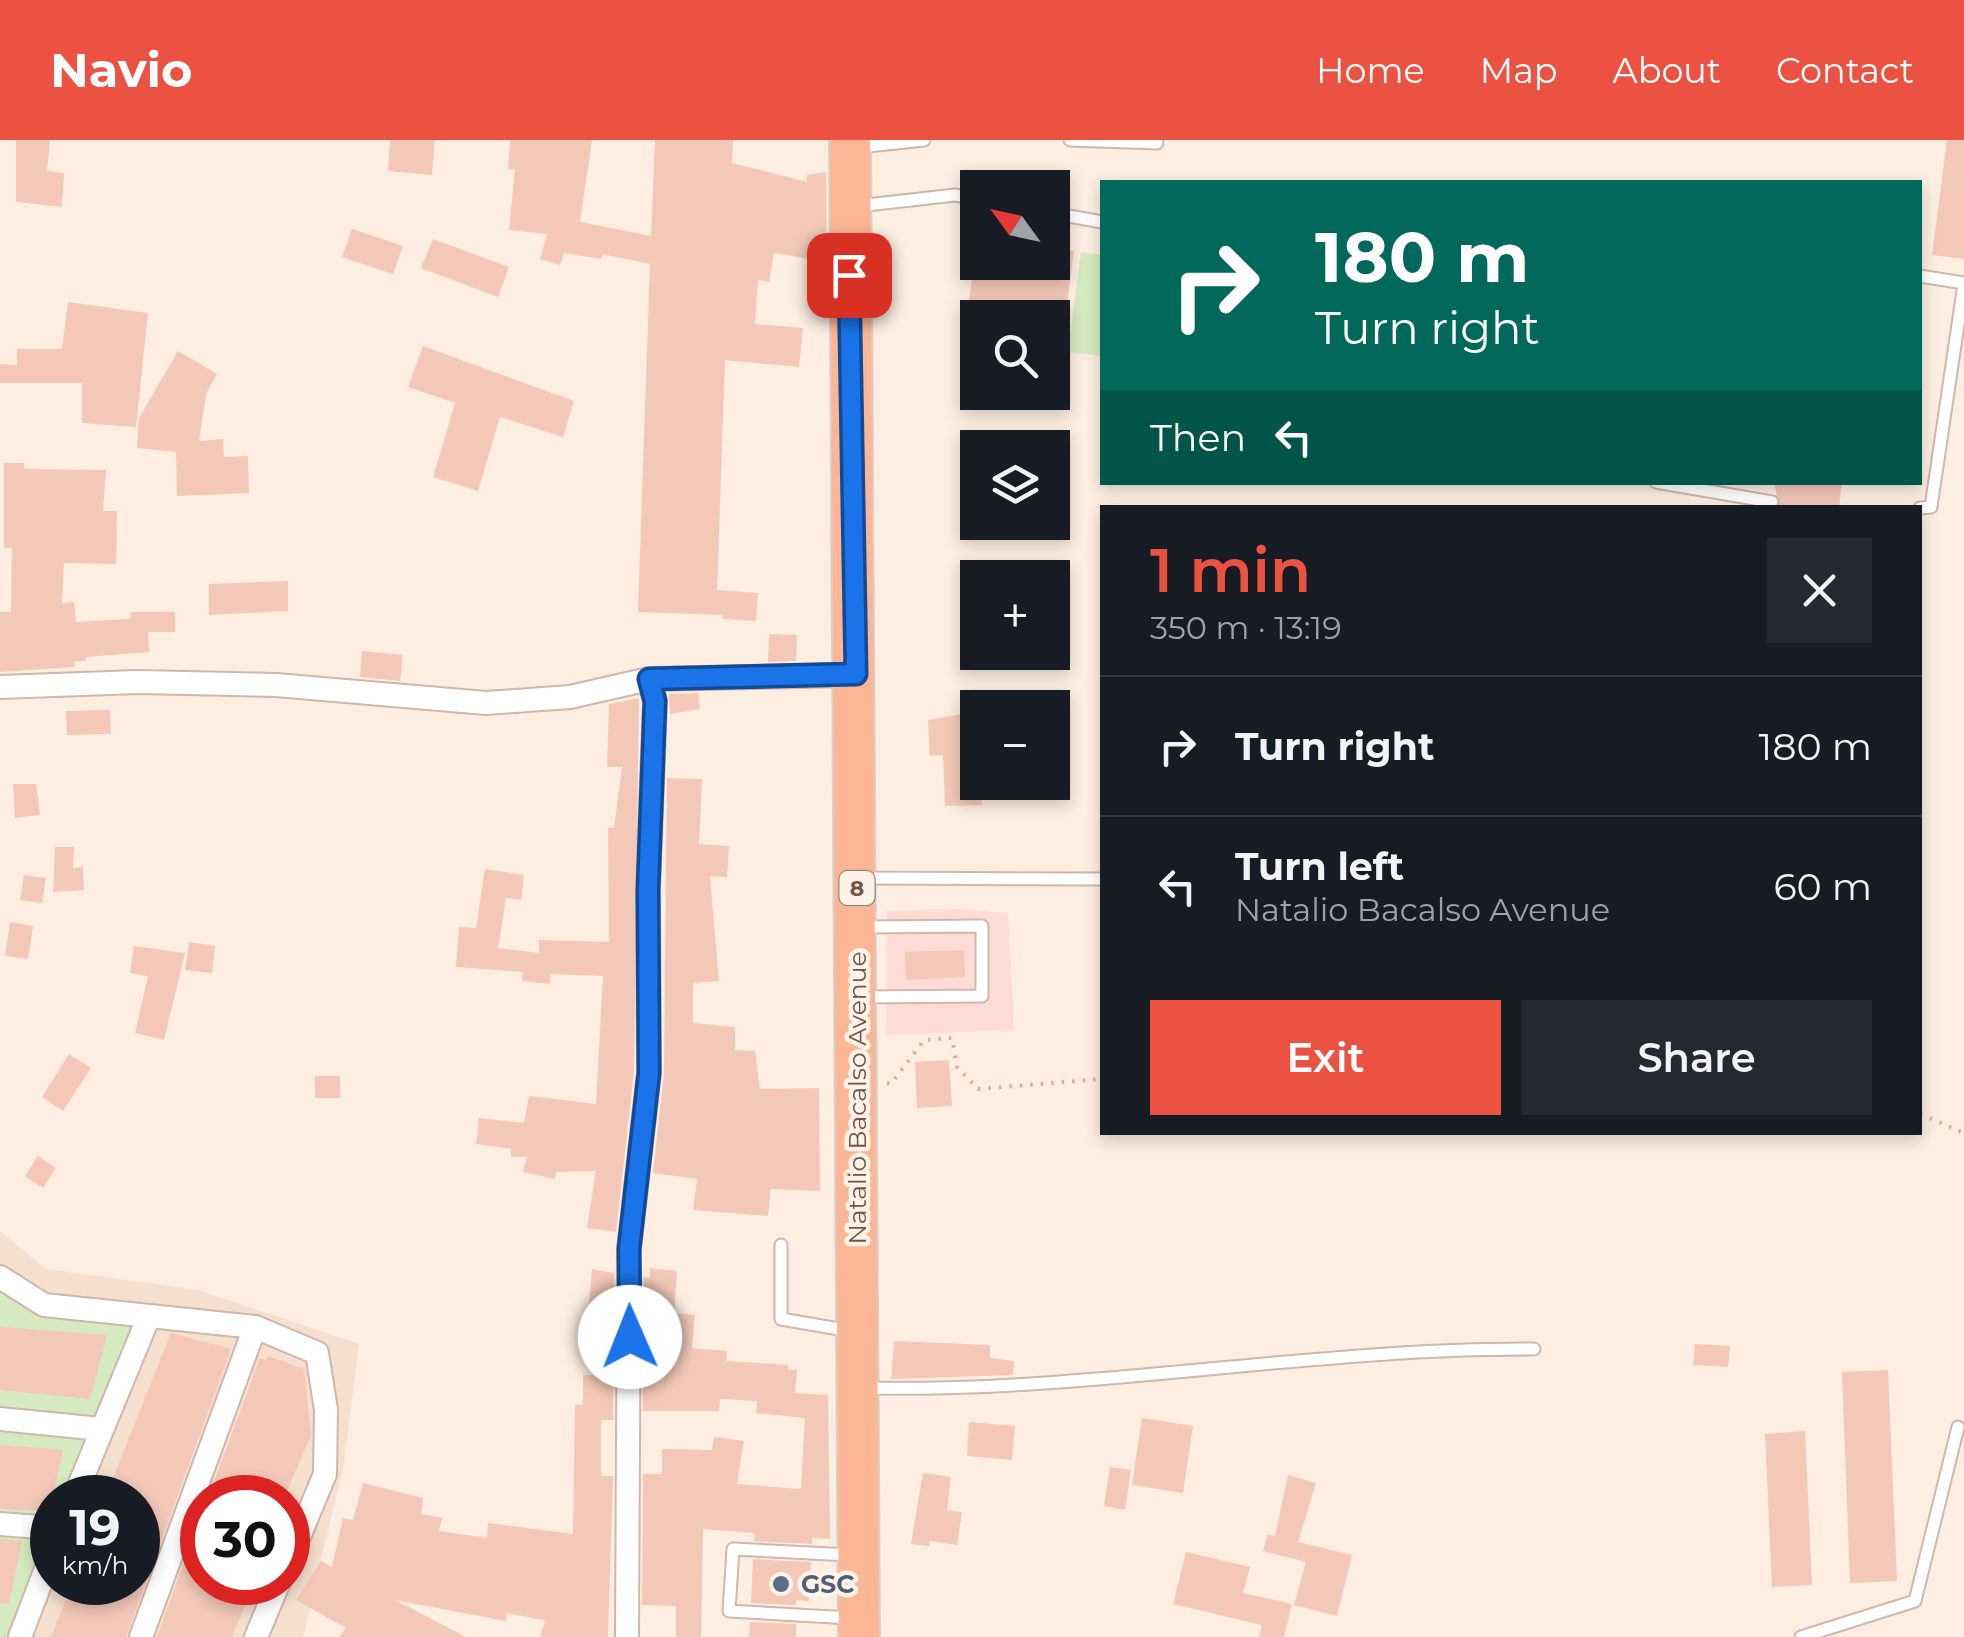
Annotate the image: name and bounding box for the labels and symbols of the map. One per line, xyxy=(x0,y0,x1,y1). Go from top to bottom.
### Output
north arrow xyxy=(960,170,1070,280)
pin xyxy=(807,233,892,318)
road number: 8 xyxy=(840,871,874,905)
street label: Natalio Bacalso Avenue xyxy=(842,951,872,1245)
position arrow xyxy=(578,1285,682,1389)
speed limit sign: 30 xyxy=(180,1475,310,1605)
place label: GSC xyxy=(801,1569,854,1599)
marker: GSC xyxy=(770,1573,792,1595)

